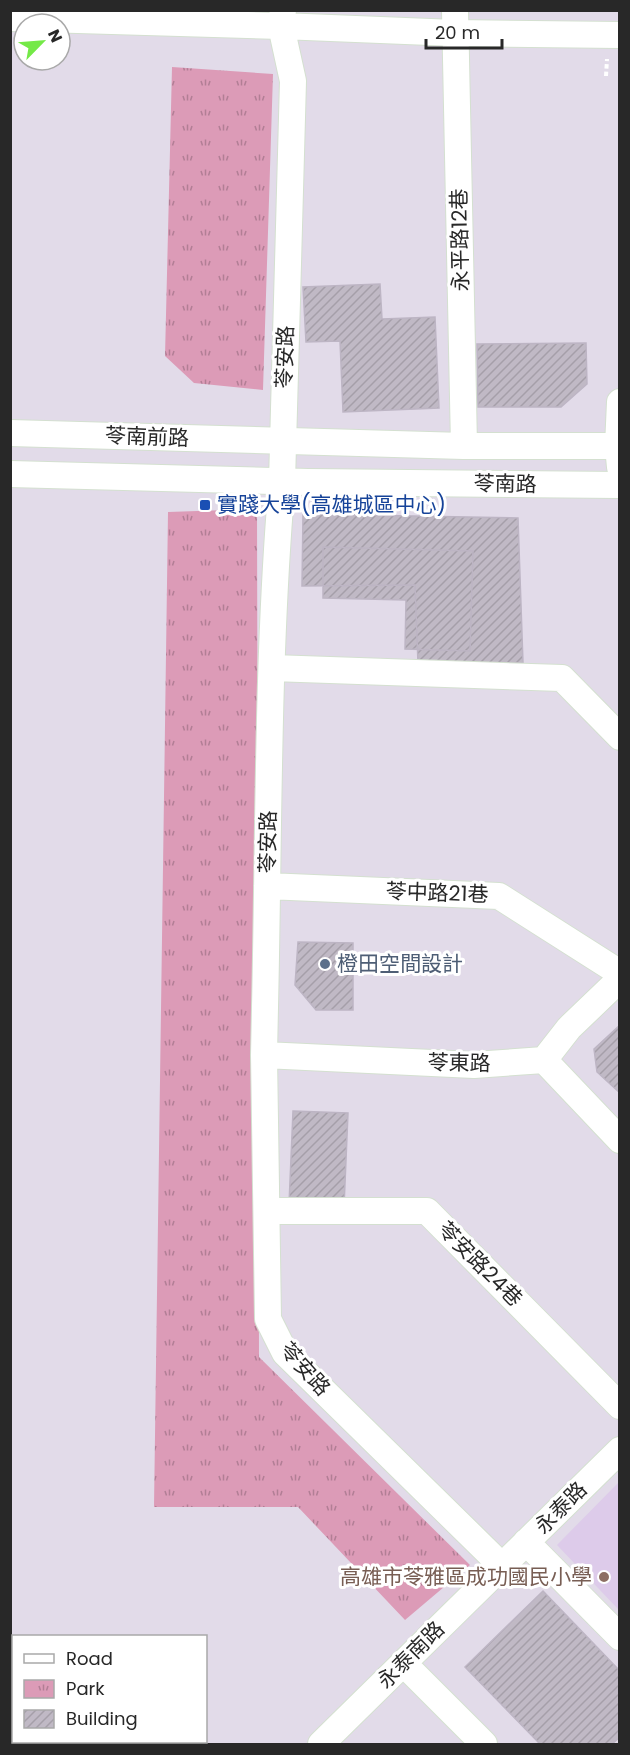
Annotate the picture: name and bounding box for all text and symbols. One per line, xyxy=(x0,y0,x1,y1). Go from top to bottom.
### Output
north arrow xyxy=(12,12,72,72)
scale bar xyxy=(426,12,502,50)
text: 20 m xyxy=(435,20,480,45)
text: N xyxy=(42,26,68,46)
street label: 永平路12巷 xyxy=(444,188,475,292)
street label: 苓安路 xyxy=(269,325,300,389)
street label: 苓南前路 xyxy=(105,421,189,452)
street label: 苓南路 xyxy=(473,468,537,499)
place label: 實踐大學(高雄城區中心) xyxy=(217,490,446,519)
marker: 實踐大學(高雄城區中心) xyxy=(198,498,212,512)
street label: 苓安路 xyxy=(252,810,283,874)
street label: 苓中路21巷 xyxy=(385,876,489,909)
place label: 橙田空間設計 xyxy=(337,949,463,978)
marker: 橙田空間設計 xyxy=(318,957,332,971)
street label: 苓東路 xyxy=(427,1047,491,1078)
street label: 苓安路24巷 xyxy=(431,1215,529,1313)
street label: 苓安路 xyxy=(274,1336,337,1402)
street label: 永泰路 xyxy=(528,1475,593,1540)
place label: 高雄市苓雅區成功國民小學 xyxy=(340,1562,592,1591)
marker: 高雄市苓雅區成功國民小學 xyxy=(597,1570,611,1584)
street label: 永泰南路 xyxy=(371,1615,451,1695)
legend xyxy=(12,1635,207,1743)
text: Road xyxy=(66,1646,113,1671)
text: Park xyxy=(66,1676,105,1701)
text: Building xyxy=(66,1706,138,1731)

